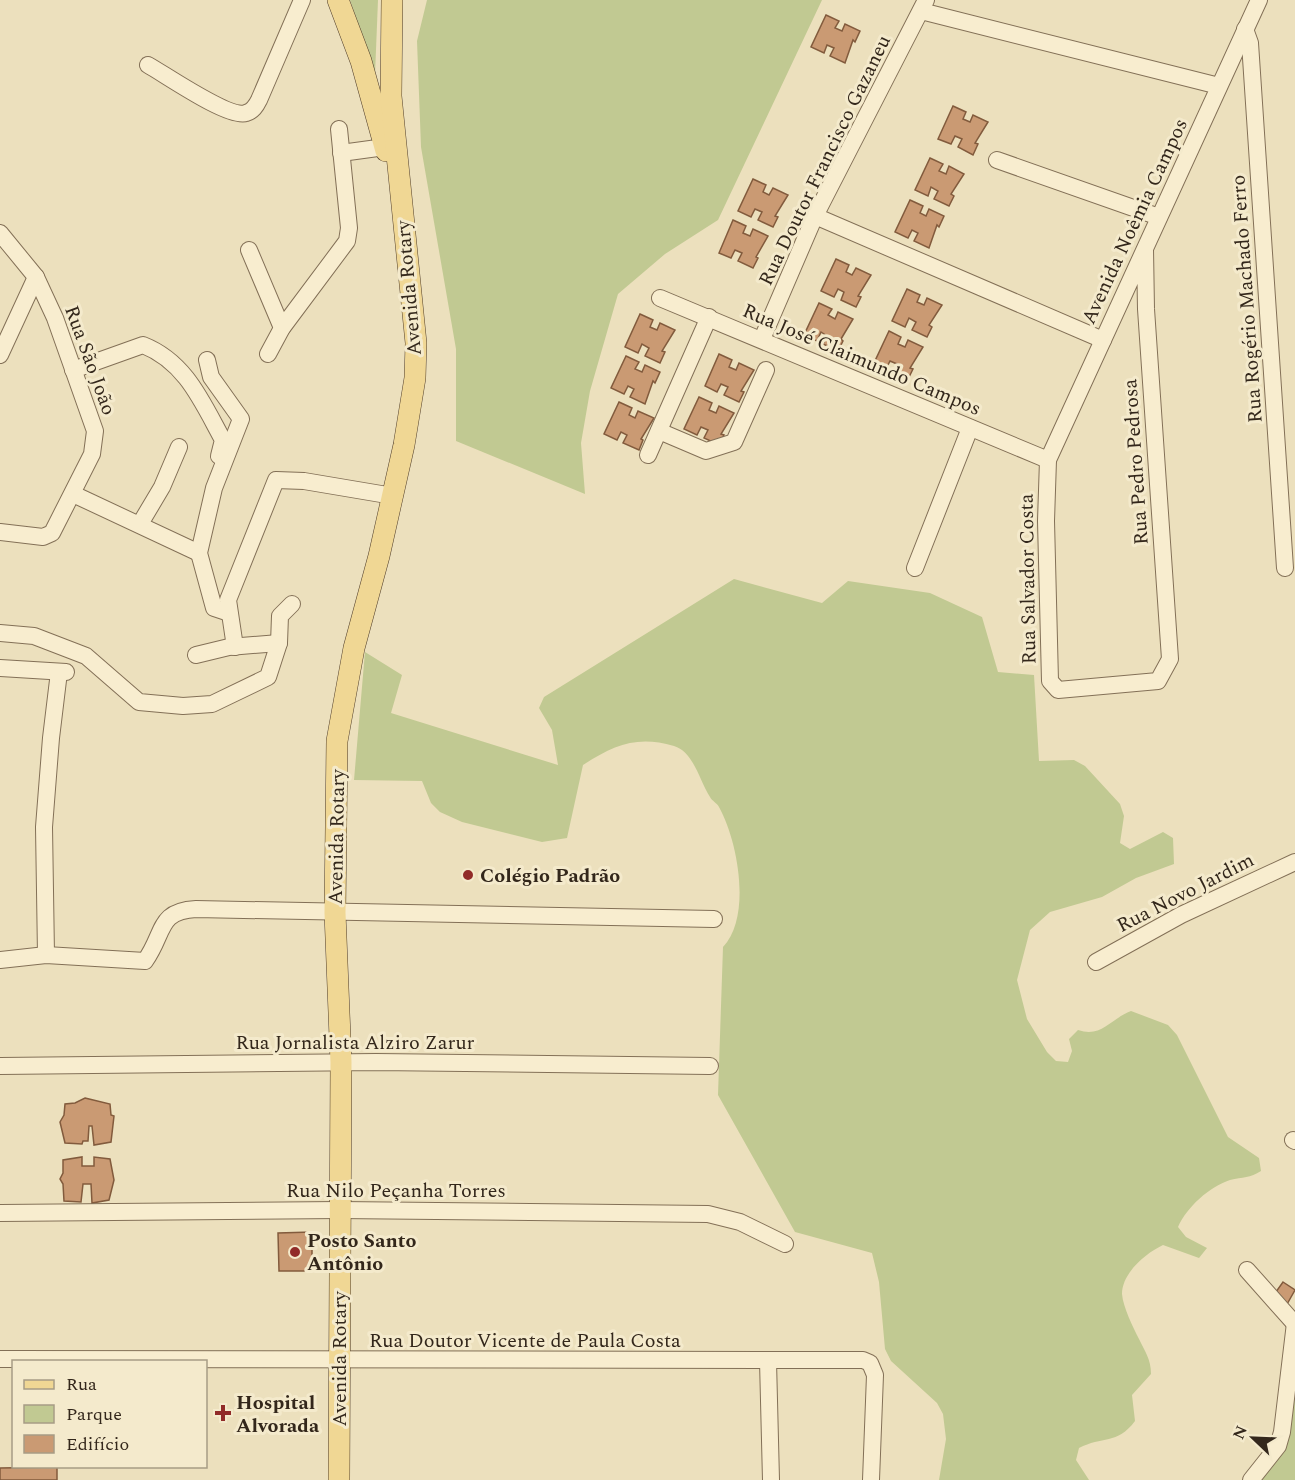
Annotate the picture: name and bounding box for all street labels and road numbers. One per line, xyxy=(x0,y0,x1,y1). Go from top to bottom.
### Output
street label: Rua Doutor Francisco Gazaneu xyxy=(751,30,899,291)
street label: Avenida Noêmia Campos xyxy=(1074,113,1196,329)
street label: Rua Rogério Machado Ferro xyxy=(1223,174,1271,424)
street label: Avenida Rotary xyxy=(388,218,430,357)
street label: Rua José Claimundo Campos xyxy=(738,296,986,424)
street label: Rua São João xyxy=(56,301,124,419)
street label: Rua Pedro Pedrosa xyxy=(1115,378,1157,546)
street label: Rua Salvador Costa xyxy=(1012,493,1044,665)
street label: Avenida Rotary xyxy=(321,768,353,905)
street label: Rua Novo Jardim xyxy=(1111,845,1260,941)
street label: Rua Jornalista Alziro Zarur xyxy=(235,1028,475,1058)
street label: Rua Nilo Peçanha Torres xyxy=(286,1176,506,1206)
street label: Avenida Rotary xyxy=(325,1290,355,1427)
street label: Rua Doutor Vicente de Paula Costa xyxy=(369,1326,681,1356)

